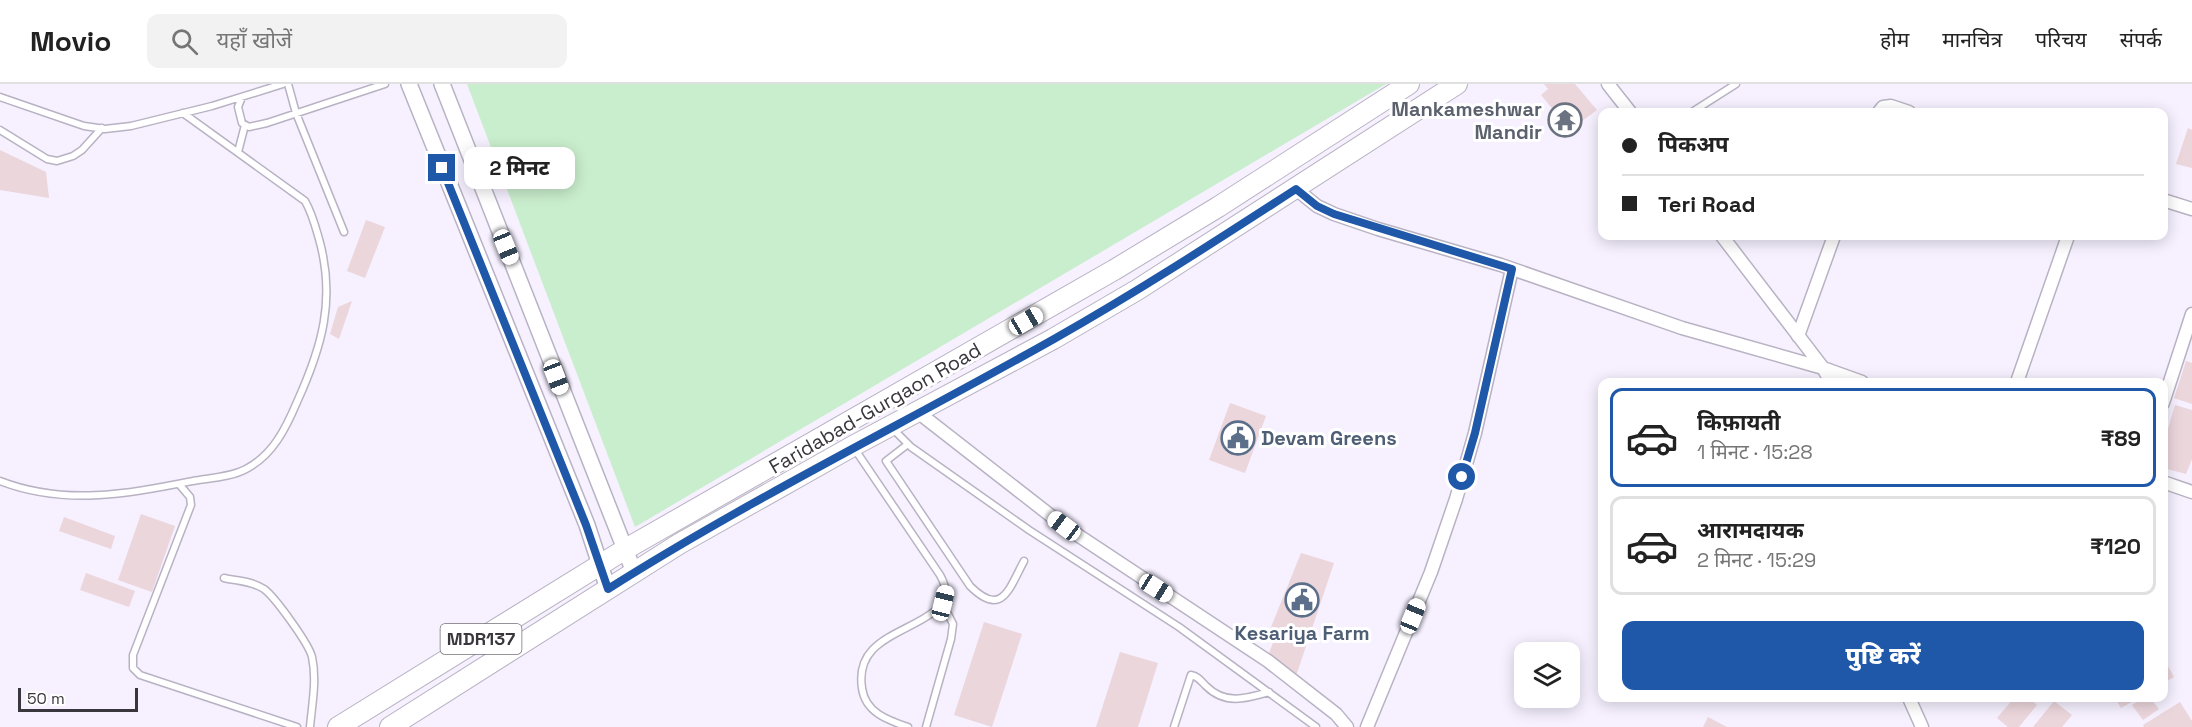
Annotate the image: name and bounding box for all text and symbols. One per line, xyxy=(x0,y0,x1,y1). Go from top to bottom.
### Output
search box xyxy=(147,14,567,68)
text: Movio xyxy=(30,23,111,59)
icon: search xyxy=(168,25,201,58)
text: यहाँ खोजें xyxy=(216,26,292,54)
text: होम xyxy=(1880,26,1909,53)
text: मानचित्र xyxy=(1942,26,2002,53)
text: परिचय xyxy=(2035,26,2087,53)
text: संपर्क xyxy=(2120,26,2162,53)
place label: Mankameshwar Mandir xyxy=(1391,96,1542,145)
temple icon: Mankameshwar Mandir xyxy=(1547,102,1583,138)
text: पिकअप xyxy=(1658,130,1729,158)
callout: 2 मिनट xyxy=(463,147,574,189)
route end xyxy=(428,154,455,181)
text: 2 मिनट xyxy=(489,155,550,181)
text: Teri Road xyxy=(1658,190,1756,218)
car xyxy=(491,227,521,267)
car xyxy=(1006,304,1046,338)
street label: Faridabad-Gurgaon Road xyxy=(764,337,986,479)
car xyxy=(541,357,571,397)
text: किफ़ायती xyxy=(1697,408,1781,436)
icon: car xyxy=(1625,411,1679,465)
public building icon: Devam Greens xyxy=(1220,420,1256,456)
text: ₹89 xyxy=(2101,424,2141,452)
place label: Devam Greens xyxy=(1261,425,1397,451)
text: 1 मिनट · 15:28 xyxy=(1697,439,1813,465)
route start xyxy=(1448,463,1475,490)
car xyxy=(1044,508,1084,544)
text: आरामदायक xyxy=(1697,516,1804,544)
icon: car xyxy=(1625,519,1679,573)
text: ₹120 xyxy=(2090,532,2141,560)
text: 2 मिनट · 15:29 xyxy=(1697,547,1816,573)
car xyxy=(1136,571,1176,605)
public building icon: Kesariya Farm xyxy=(1284,582,1320,618)
car xyxy=(930,583,956,623)
car xyxy=(1398,596,1428,636)
place label: Kesariya Farm xyxy=(1234,620,1370,646)
button: पुष्टि करें xyxy=(1622,621,2144,690)
road number: MDR137 xyxy=(440,624,522,654)
map controls xyxy=(1514,642,1580,708)
button: layers xyxy=(1514,642,1580,708)
scale bar xyxy=(18,685,138,712)
text: 50 m xyxy=(27,688,65,709)

